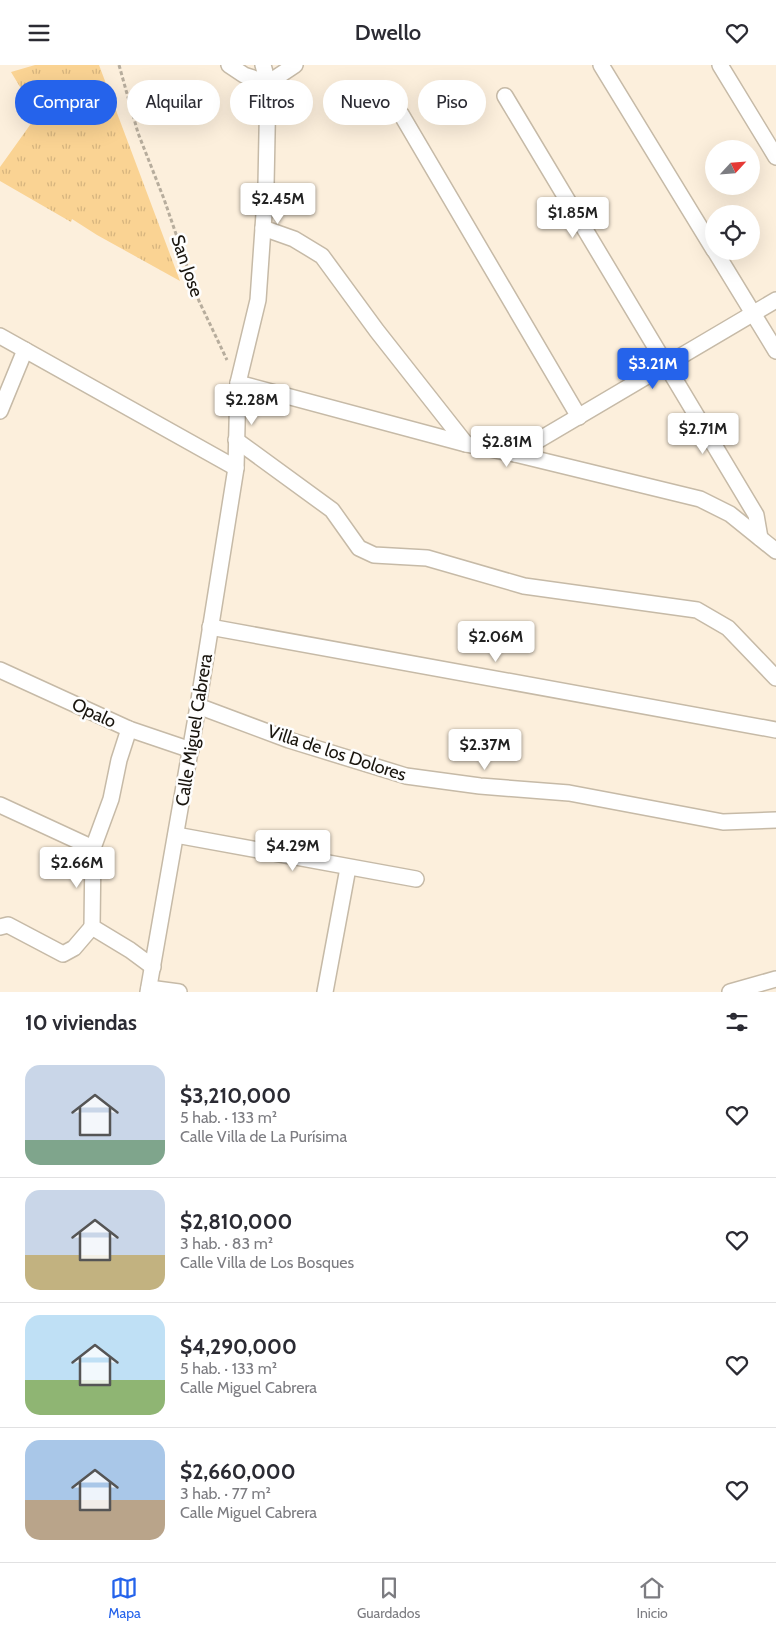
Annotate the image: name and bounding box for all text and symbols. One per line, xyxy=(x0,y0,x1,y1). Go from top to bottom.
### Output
icon: menu xyxy=(25,19,53,47)
text: Dwello xyxy=(355,19,421,46)
icon: heart xyxy=(723,19,751,47)
chip: Comprar xyxy=(15,80,117,125)
chip: Alquilar xyxy=(127,80,220,125)
chip: Filtros xyxy=(230,80,313,125)
chip: Nuevo xyxy=(323,80,408,125)
chip: Piso xyxy=(418,80,486,125)
north arrow xyxy=(705,140,760,195)
map controls xyxy=(705,140,760,260)
pin: $2.45M xyxy=(237,183,319,225)
text: $2.45M xyxy=(251,189,305,208)
pin: $1.85M xyxy=(532,197,614,239)
text: $1.85M xyxy=(548,203,598,222)
button: locate xyxy=(705,205,760,260)
street label: San Jose xyxy=(166,232,208,300)
pin: $3.21M xyxy=(612,347,694,390)
text: $3.21M xyxy=(628,354,678,373)
pin: $2.28M xyxy=(211,383,293,426)
text: $2.28M xyxy=(226,390,278,409)
pin: $2.71M xyxy=(662,413,744,455)
text: $2.71M xyxy=(679,419,727,438)
pin: $2.81M xyxy=(466,425,548,468)
text: $2.81M xyxy=(482,432,532,451)
pin: $2.06M xyxy=(455,621,537,663)
text: $2.06M xyxy=(469,627,523,646)
street label: Calle Miguel Cabrera xyxy=(171,652,217,808)
street label: Opalo xyxy=(68,693,120,733)
street label: Villa de los Dolores xyxy=(265,720,409,786)
pin: $2.37M xyxy=(444,729,526,771)
text: $2.37M xyxy=(459,735,511,754)
pin: $4.29M xyxy=(252,829,334,872)
text: $4.29M xyxy=(266,836,320,855)
pin: $2.66M xyxy=(36,847,118,889)
text: $2.66M xyxy=(51,853,103,872)
icon: filters xyxy=(723,1008,751,1036)
text: 10 viviendas xyxy=(25,1010,137,1035)
text: $3,210,000 xyxy=(180,1083,291,1108)
icon: home xyxy=(65,1085,125,1145)
icon: heart xyxy=(723,1101,751,1129)
text: 5 hab. · 133 m² xyxy=(180,1108,277,1127)
text: Calle Villa de La Purísima xyxy=(180,1127,347,1146)
text: $2,810,000 xyxy=(180,1209,292,1234)
icon: home xyxy=(65,1210,125,1270)
icon: heart xyxy=(723,1226,751,1254)
text: 3 hab. · 83 m² xyxy=(180,1234,273,1253)
text: Calle Villa de Los Bosques xyxy=(180,1253,354,1272)
text: $4,290,000 xyxy=(180,1334,297,1359)
icon: home xyxy=(65,1335,125,1395)
icon: heart xyxy=(723,1351,751,1379)
text: 5 hab. · 133 m² xyxy=(180,1359,277,1378)
text: Calle Miguel Cabrera xyxy=(180,1378,317,1397)
text: $2,660,000 xyxy=(180,1459,296,1484)
icon: home xyxy=(65,1460,125,1520)
icon: heart xyxy=(723,1476,751,1504)
text: 3 hab. · 77 m² xyxy=(180,1484,271,1503)
text: Calle Miguel Cabrera xyxy=(180,1503,317,1522)
tab: Mapa xyxy=(108,1574,141,1622)
tab: Guardados xyxy=(357,1574,420,1622)
tab: Inicio xyxy=(637,1574,668,1622)

